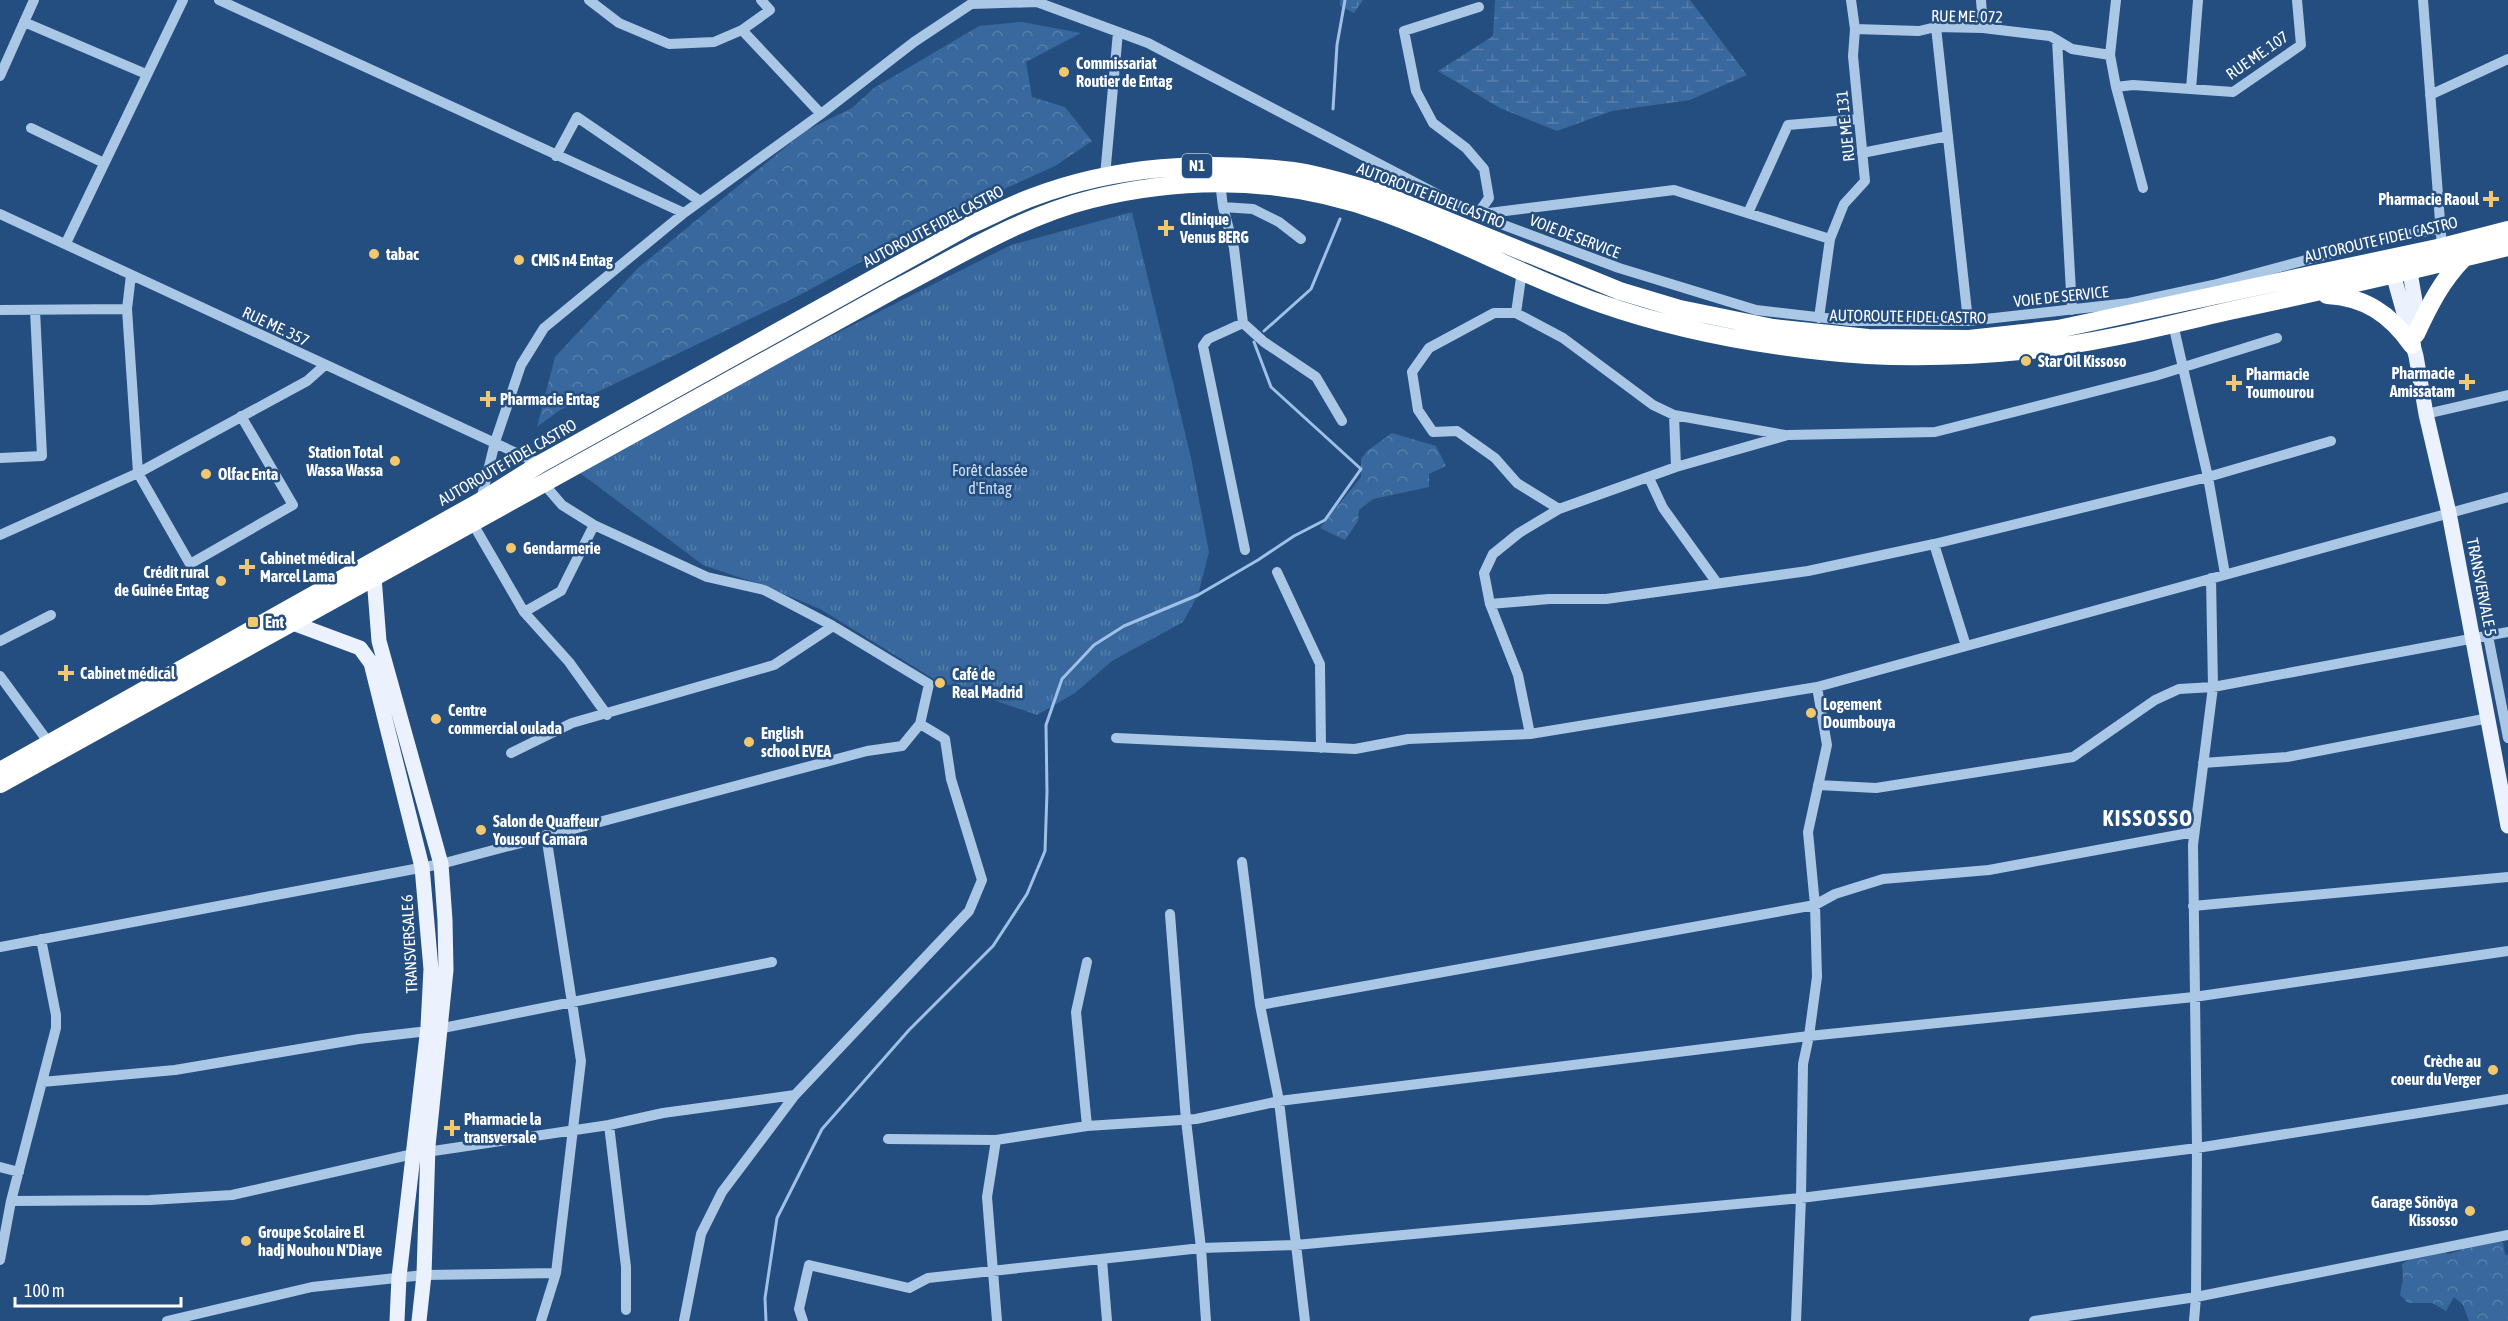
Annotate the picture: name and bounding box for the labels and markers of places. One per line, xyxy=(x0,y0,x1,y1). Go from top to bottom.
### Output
place label: Commissariat Routier de Entag xyxy=(1076,54,1172,90)
marker: Commissariat Routier de Entag xyxy=(1057,65,1071,79)
place label: Pharmacie Raoul xyxy=(2378,190,2480,208)
marker: Pharmacie Raoul xyxy=(2484,192,2498,206)
place label: Clinique Venus BERG xyxy=(1179,210,1249,246)
marker: Clinique Venus BERG xyxy=(1157,219,1175,237)
place label: tabac xyxy=(385,245,419,263)
marker: tabac xyxy=(367,247,381,261)
place label: CMIS n4 Entag xyxy=(531,251,613,269)
marker: CMIS n4 Entag xyxy=(512,253,526,267)
place label: Star Oil Kissoso xyxy=(2038,352,2127,370)
marker: Star Oil Kissoso xyxy=(2019,354,2033,368)
place label: Pharmacie Amissatam xyxy=(2389,364,2455,400)
place label: Pharmacie Toumourou xyxy=(2246,365,2314,401)
marker: Pharmacie Amissatam xyxy=(2460,375,2474,389)
marker: Pharmacie Toumourou xyxy=(2227,376,2241,390)
place label: Pharmacie Entag xyxy=(500,390,599,408)
marker: Pharmacie Entag xyxy=(481,392,495,406)
place label: Station Total Wassa Wassa xyxy=(305,443,384,479)
marker: Station Total Wassa Wassa xyxy=(388,454,402,468)
place label: Olfac Enta xyxy=(218,465,278,483)
marker: Olfac Enta xyxy=(199,467,213,481)
place label: Gendarmerie xyxy=(523,539,601,557)
marker: Gendarmerie xyxy=(504,541,518,555)
place label: Cabinet médical Marcel Lama xyxy=(260,549,356,585)
marker: Cabinet médical Marcel Lama xyxy=(238,558,256,576)
place label: Crédit rural de Guinée Entag xyxy=(114,563,210,599)
marker: Crédit rural de Guinée Entag xyxy=(214,574,228,588)
place label: Ent xyxy=(265,613,285,631)
marker: Ent xyxy=(246,615,260,629)
marker: Cabinet médical xyxy=(57,664,75,682)
place label: Cabinet médical xyxy=(80,664,176,682)
place label: Café de Real Madrid xyxy=(952,665,1023,701)
marker: Café de Real Madrid xyxy=(933,676,947,690)
place label: Logement Doumbouya xyxy=(1823,695,1895,731)
place label: Centre commercial oulada xyxy=(448,701,562,737)
marker: Logement Doumbouya xyxy=(1804,706,1818,720)
marker: Centre commercial oulada xyxy=(429,712,443,726)
place label: English school EVEA xyxy=(761,724,831,760)
marker: English school EVEA xyxy=(742,735,756,749)
place label: Salon de Quaffeur Yousouf Camara xyxy=(492,812,599,848)
marker: Salon de Quaffeur Yousouf Camara xyxy=(474,823,488,837)
place label: Crèche au coeur du Verger xyxy=(2391,1052,2481,1088)
marker: Crèche au coeur du Verger xyxy=(2486,1063,2500,1077)
place label: Pharmacie la transversale xyxy=(463,1110,541,1146)
marker: Pharmacie la transversale xyxy=(445,1121,459,1135)
place label: Garage Sönöya Kissosso xyxy=(2371,1193,2458,1229)
marker: Garage Sönöya Kissosso xyxy=(2463,1204,2477,1218)
place label: Groupe Scolaire El hadj Nouhou N'Diaye xyxy=(258,1223,382,1259)
marker: Groupe Scolaire El hadj Nouhou N'Diaye xyxy=(239,1234,253,1248)

